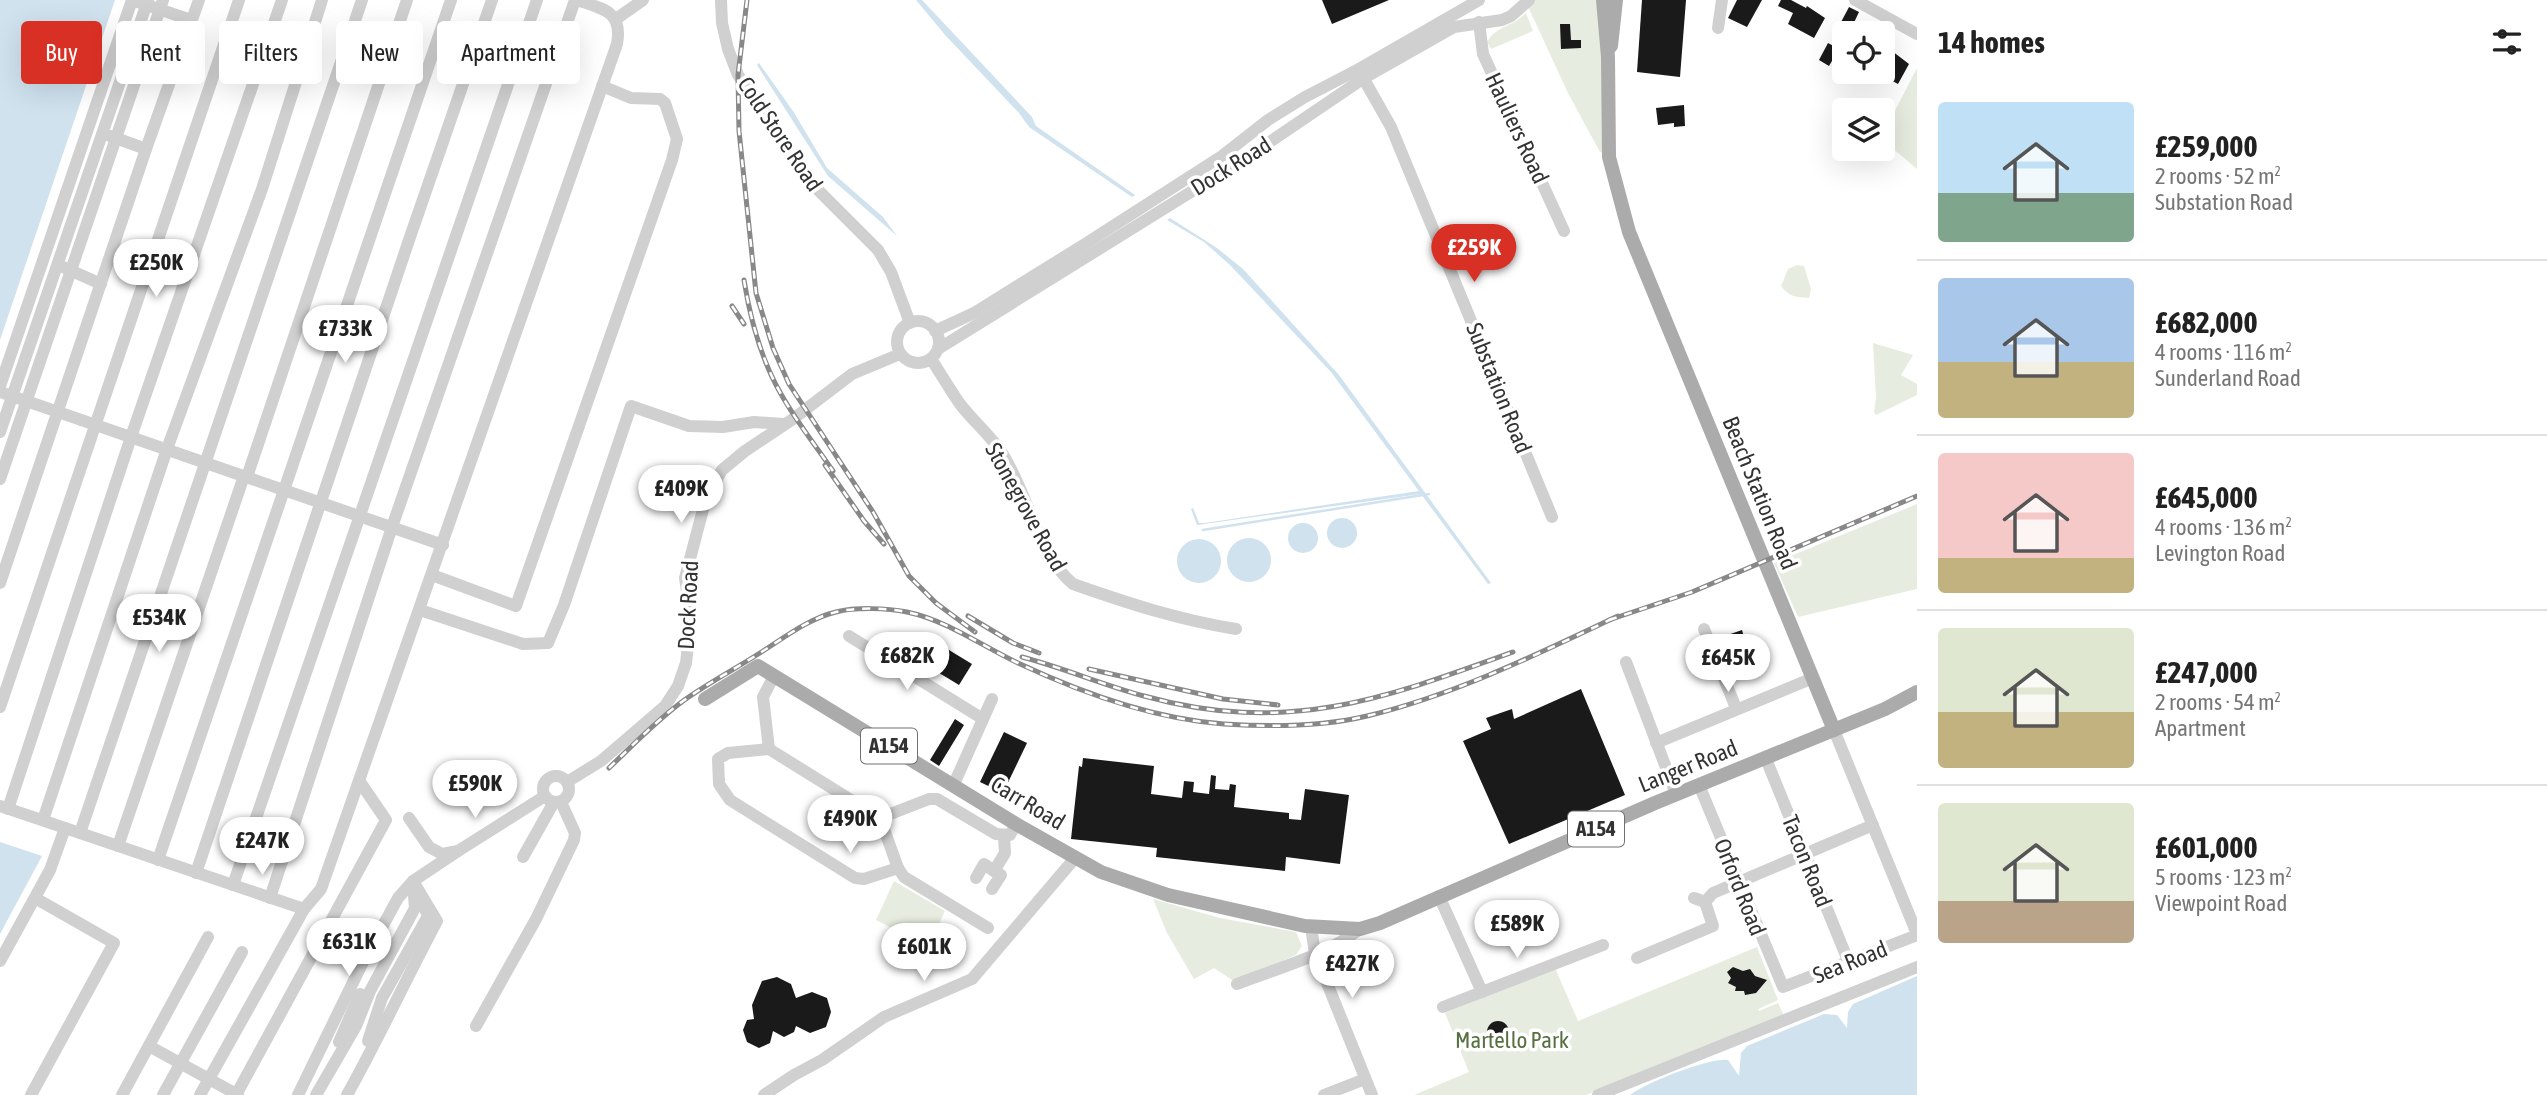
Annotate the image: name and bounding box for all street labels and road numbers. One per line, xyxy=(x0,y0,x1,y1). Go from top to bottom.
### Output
street label: Hauliers Road xyxy=(1480,69,1554,187)
street label: Cold Store Road xyxy=(732,72,828,196)
street label: Dock Road xyxy=(1186,131,1276,201)
street label: Substation Road xyxy=(1461,319,1537,457)
street label: Beach Station Road xyxy=(1717,413,1803,573)
street label: Stonegrove Road xyxy=(980,438,1072,576)
street label: Dock Road xyxy=(673,560,703,650)
road number: A154 xyxy=(861,728,917,764)
street label: Langer Road xyxy=(1635,734,1741,798)
street label: Carr Road xyxy=(986,771,1070,835)
street label: Tacon Road xyxy=(1777,811,1837,911)
road number: A154 xyxy=(1568,812,1624,846)
street label: Orford Road xyxy=(1709,835,1771,939)
street label: Sea Road xyxy=(1809,935,1891,989)

